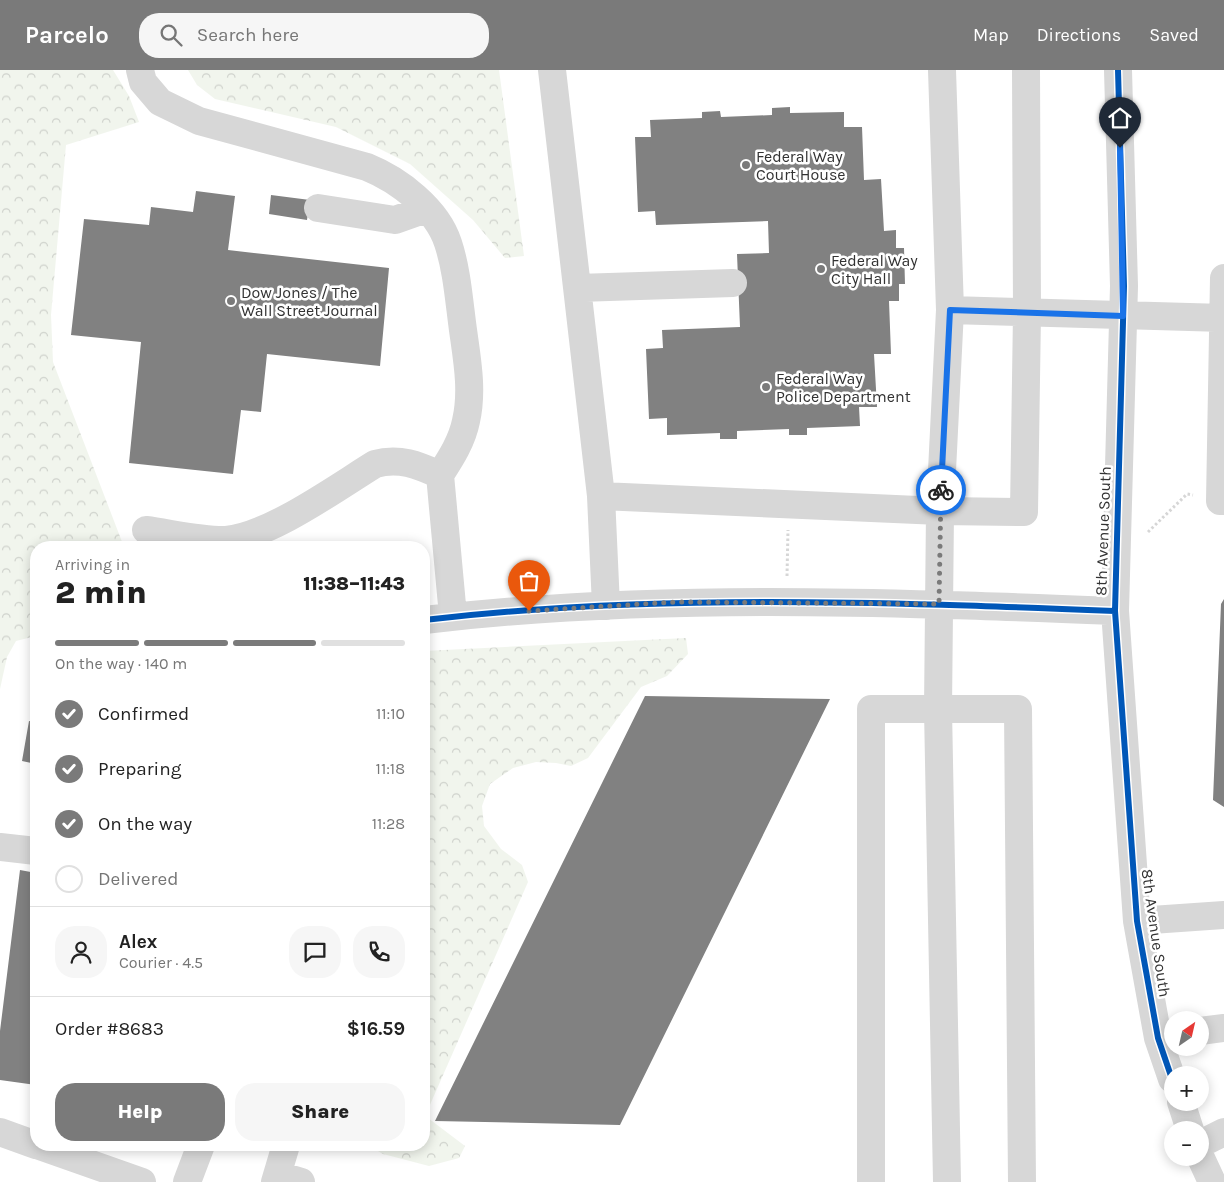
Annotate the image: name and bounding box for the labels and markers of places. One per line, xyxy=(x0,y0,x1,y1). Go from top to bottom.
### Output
pin xyxy=(1099,97,1141,148)
place label: Federal Way Court House xyxy=(756,147,846,184)
marker: Federal Way Court House xyxy=(740,159,752,171)
place label: Federal Way City Hall xyxy=(831,251,918,288)
marker: Federal Way City Hall xyxy=(815,263,827,275)
place label: Dow Jones / The Wall Street Journal xyxy=(241,283,378,320)
marker: Dow Jones / The Wall Street Journal xyxy=(225,295,237,307)
place label: Federal Way Police Department xyxy=(776,369,911,406)
marker: Federal Way Police Department xyxy=(760,381,772,393)
pin xyxy=(508,560,550,611)

